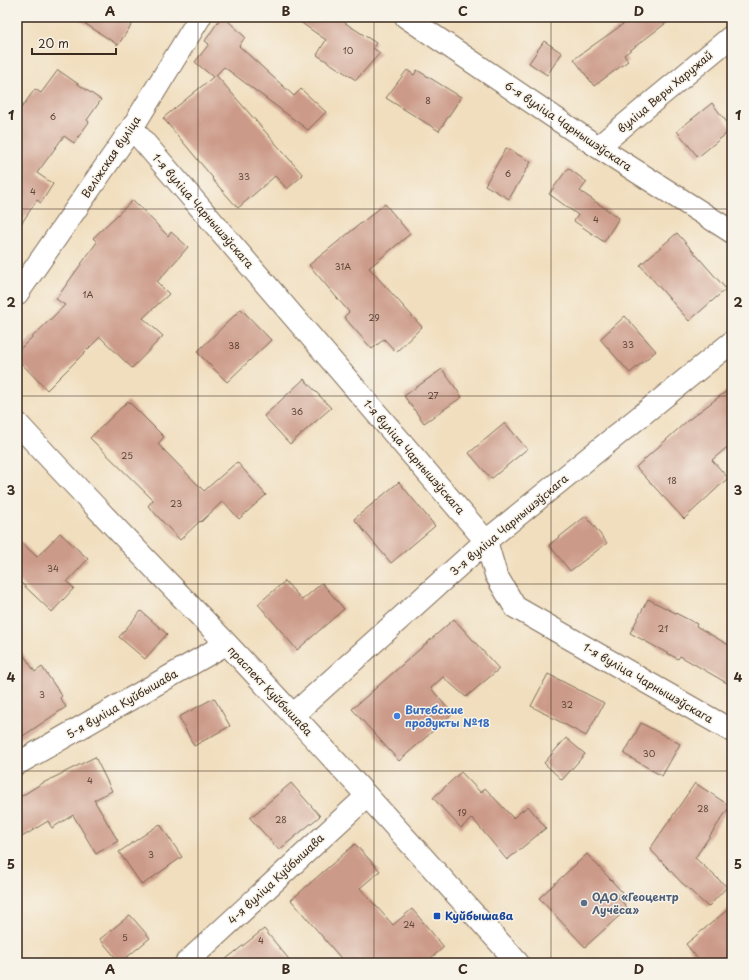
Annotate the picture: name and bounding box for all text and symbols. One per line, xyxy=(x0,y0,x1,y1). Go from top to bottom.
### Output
text: A xyxy=(105,1,115,20)
text: B xyxy=(282,1,291,20)
text: C xyxy=(458,1,468,20)
text: D xyxy=(634,1,644,20)
scale bar xyxy=(32,30,116,56)
text: 20 m xyxy=(38,34,69,52)
house number: 10 xyxy=(343,43,354,57)
street label: вуліца Веры Харужай xyxy=(613,47,716,137)
street label: 6-я вуліца Чарнышэўскага xyxy=(502,79,634,173)
house number: 8 xyxy=(425,93,431,107)
text: 1 xyxy=(8,105,14,124)
text: 1 xyxy=(735,105,741,124)
house number: 6 xyxy=(50,109,56,123)
street label: Веліжская вуліца xyxy=(77,112,145,201)
street label: 1-я вуліца Чарнышэўскага xyxy=(149,149,258,272)
house number: 33 xyxy=(238,169,250,183)
house number: 6 xyxy=(505,169,511,179)
house number: 4 xyxy=(30,184,36,198)
house number: 4 xyxy=(593,212,599,226)
house number: 31А xyxy=(335,259,351,273)
house number: 1А xyxy=(83,287,94,301)
text: 2 xyxy=(6,292,16,311)
text: 2 xyxy=(733,292,743,311)
house number: 29 xyxy=(368,310,380,324)
house number: 33 xyxy=(622,337,634,351)
house number: 38 xyxy=(228,338,240,352)
house number: 27 xyxy=(427,388,439,402)
street label: 1-я вуліца Чарнышэўскага xyxy=(360,395,469,518)
house number: 36 xyxy=(291,404,303,418)
house number: 25 xyxy=(121,448,133,462)
street label: 3-я вуліца Чарнышэўскага xyxy=(446,470,572,579)
house number: 18 xyxy=(667,473,677,487)
text: 3 xyxy=(7,480,16,499)
text: 3 xyxy=(734,480,743,499)
house number: 23 xyxy=(170,496,182,510)
house number: 34 xyxy=(47,561,59,575)
house number: 21 xyxy=(658,621,668,635)
street label: 1-я вуліца Чарнышэўскага xyxy=(580,638,716,727)
street label: праспект Куйбышава xyxy=(224,642,317,740)
street label: 5-я вуліца Куйбышава xyxy=(63,665,181,742)
text: 4 xyxy=(7,667,16,686)
text: 4 xyxy=(734,667,743,686)
house number: 3 xyxy=(39,687,45,701)
house number: 32 xyxy=(561,697,573,711)
place label: Витебские продукты №18 xyxy=(405,701,490,731)
marker: Витебские продукты №18 xyxy=(392,711,402,721)
house number: 30 xyxy=(643,746,656,760)
house number: 4 xyxy=(87,773,93,787)
house number: 28 xyxy=(697,801,709,815)
house number: 19 xyxy=(457,805,467,819)
house number: 28 xyxy=(275,812,287,826)
street label: 4-я вуліца Куйбышава xyxy=(224,829,328,928)
house number: 3 xyxy=(148,847,154,861)
text: 5 xyxy=(7,854,15,873)
text: 5 xyxy=(734,854,742,873)
place label: ОДО «Геоцентр Лучёса» xyxy=(592,888,679,918)
marker: ОДО «Геоцентр Лучёса» xyxy=(579,898,589,908)
place label: Куйбышава xyxy=(445,907,514,924)
marker: Куйбышава xyxy=(432,911,442,921)
house number: 24 xyxy=(403,917,415,931)
house number: 5 xyxy=(122,930,128,944)
house number: 4 xyxy=(258,933,264,947)
text: A xyxy=(105,959,115,978)
text: B xyxy=(282,959,291,978)
text: C xyxy=(458,959,468,978)
text: D xyxy=(634,959,644,978)

